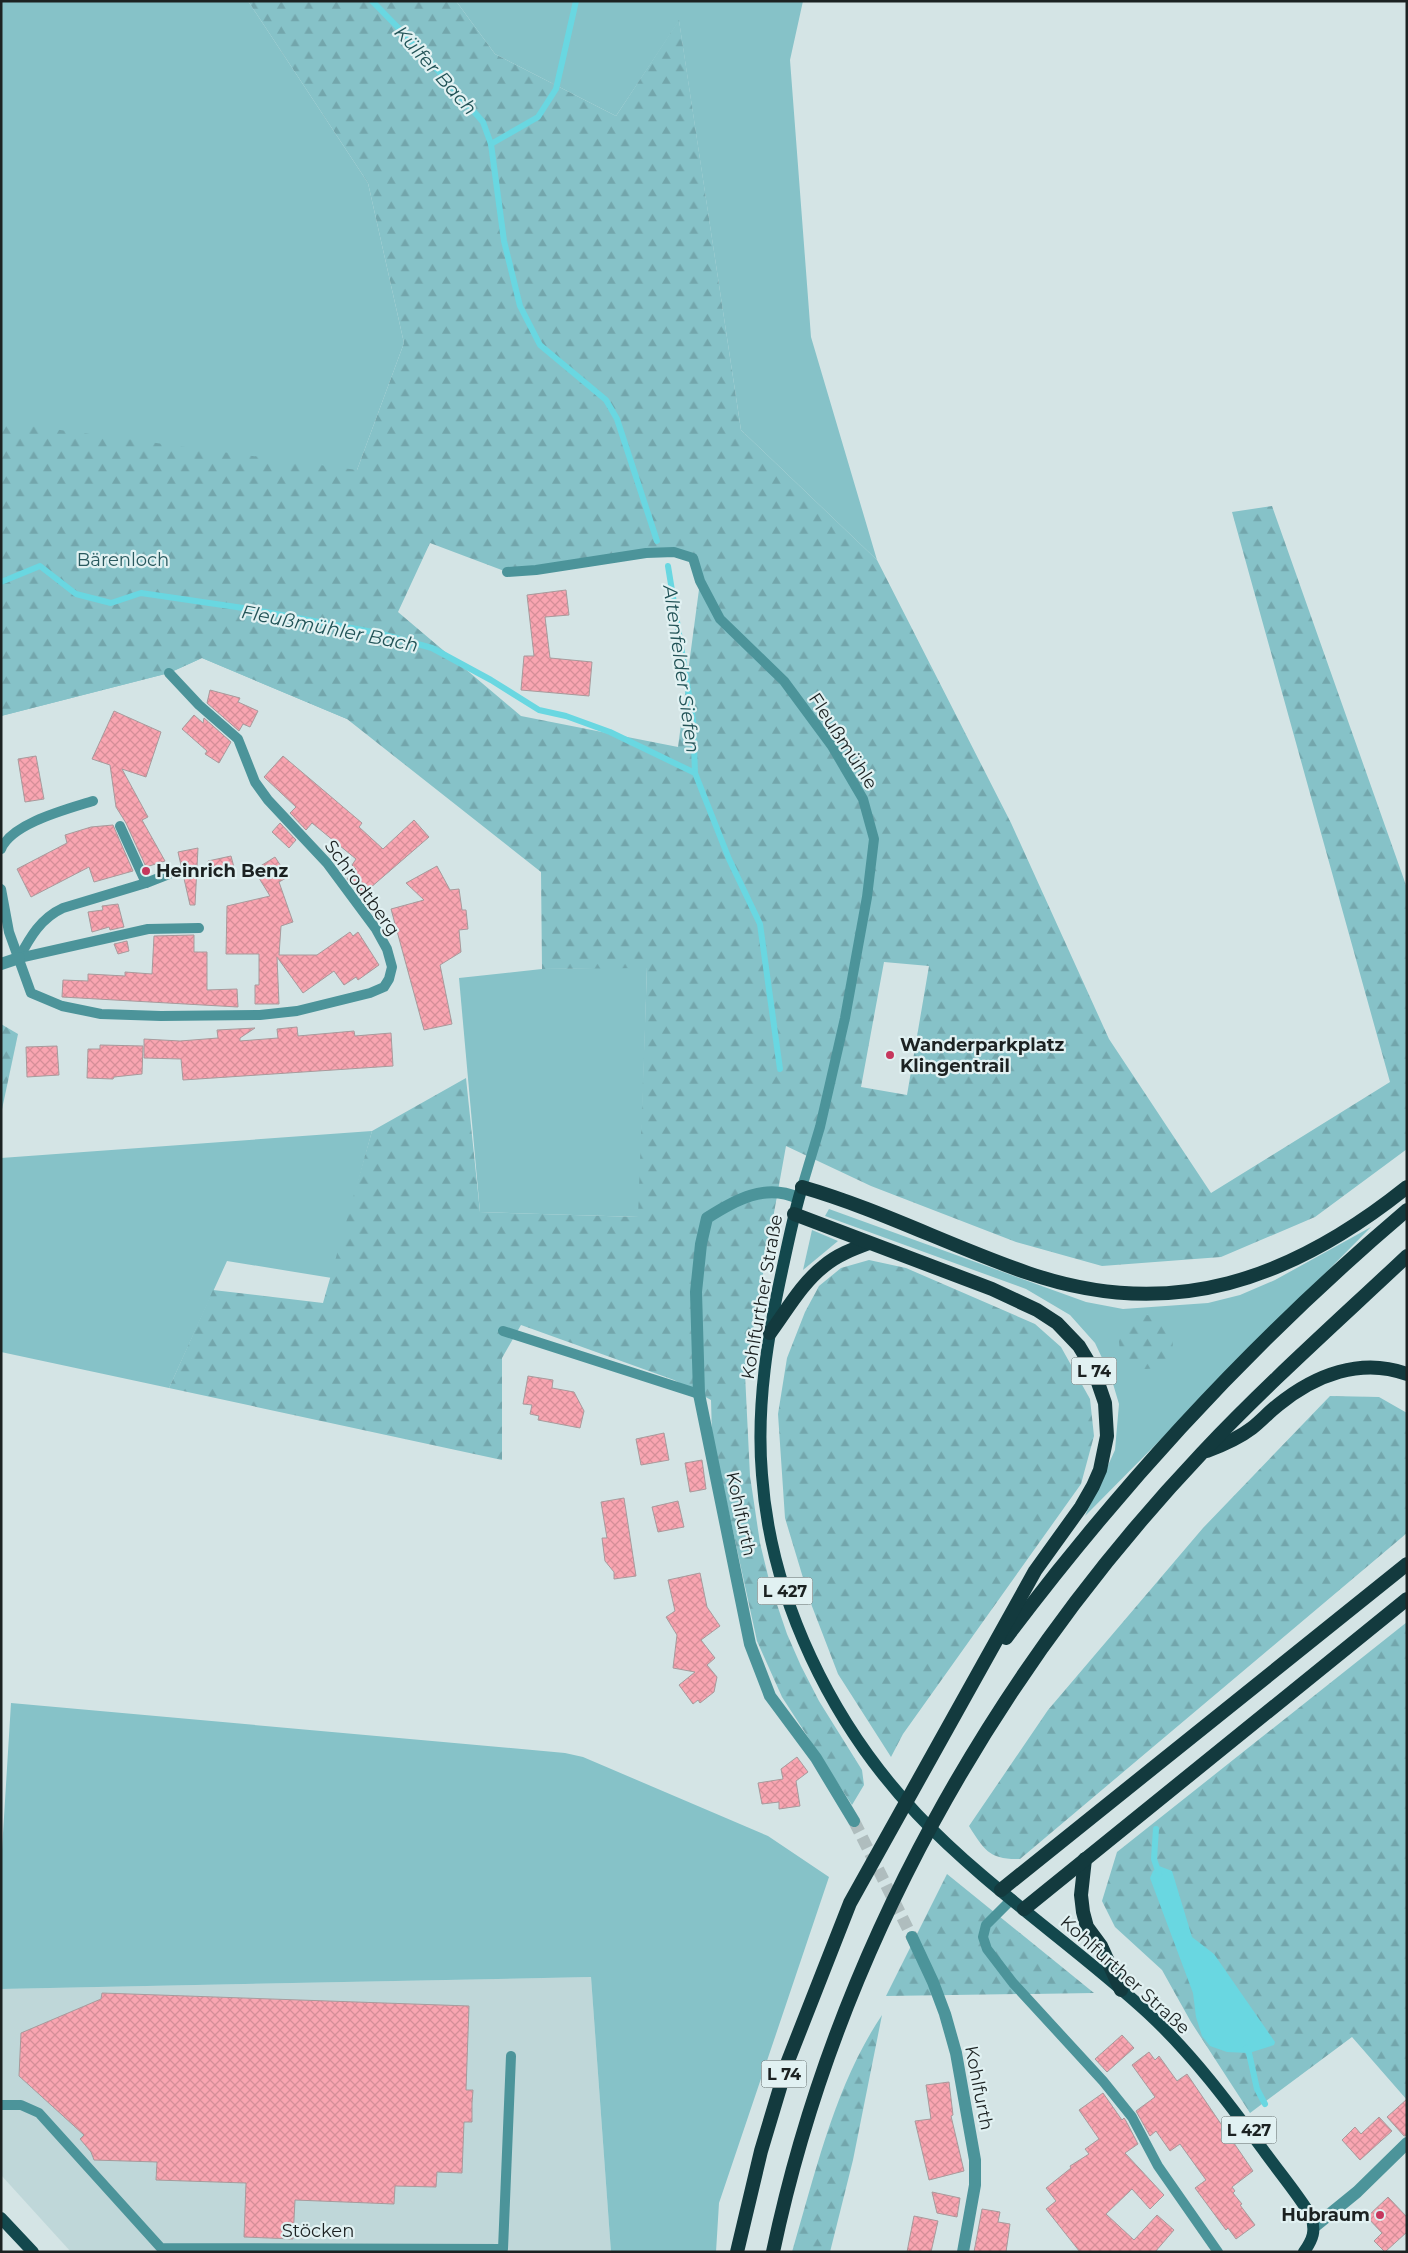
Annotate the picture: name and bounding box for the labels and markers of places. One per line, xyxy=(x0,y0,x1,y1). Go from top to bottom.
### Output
place label: Heinrich Benz xyxy=(156,860,289,882)
marker: Heinrich Benz xyxy=(140,865,152,877)
place label: Wanderparkplatz Klingentrail xyxy=(900,1034,1065,1077)
marker: Wanderparkplatz Klingentrail xyxy=(884,1049,896,1061)
place label: Hubraum xyxy=(1281,2204,1370,2226)
marker: Hubraum xyxy=(1374,2209,1386,2221)

